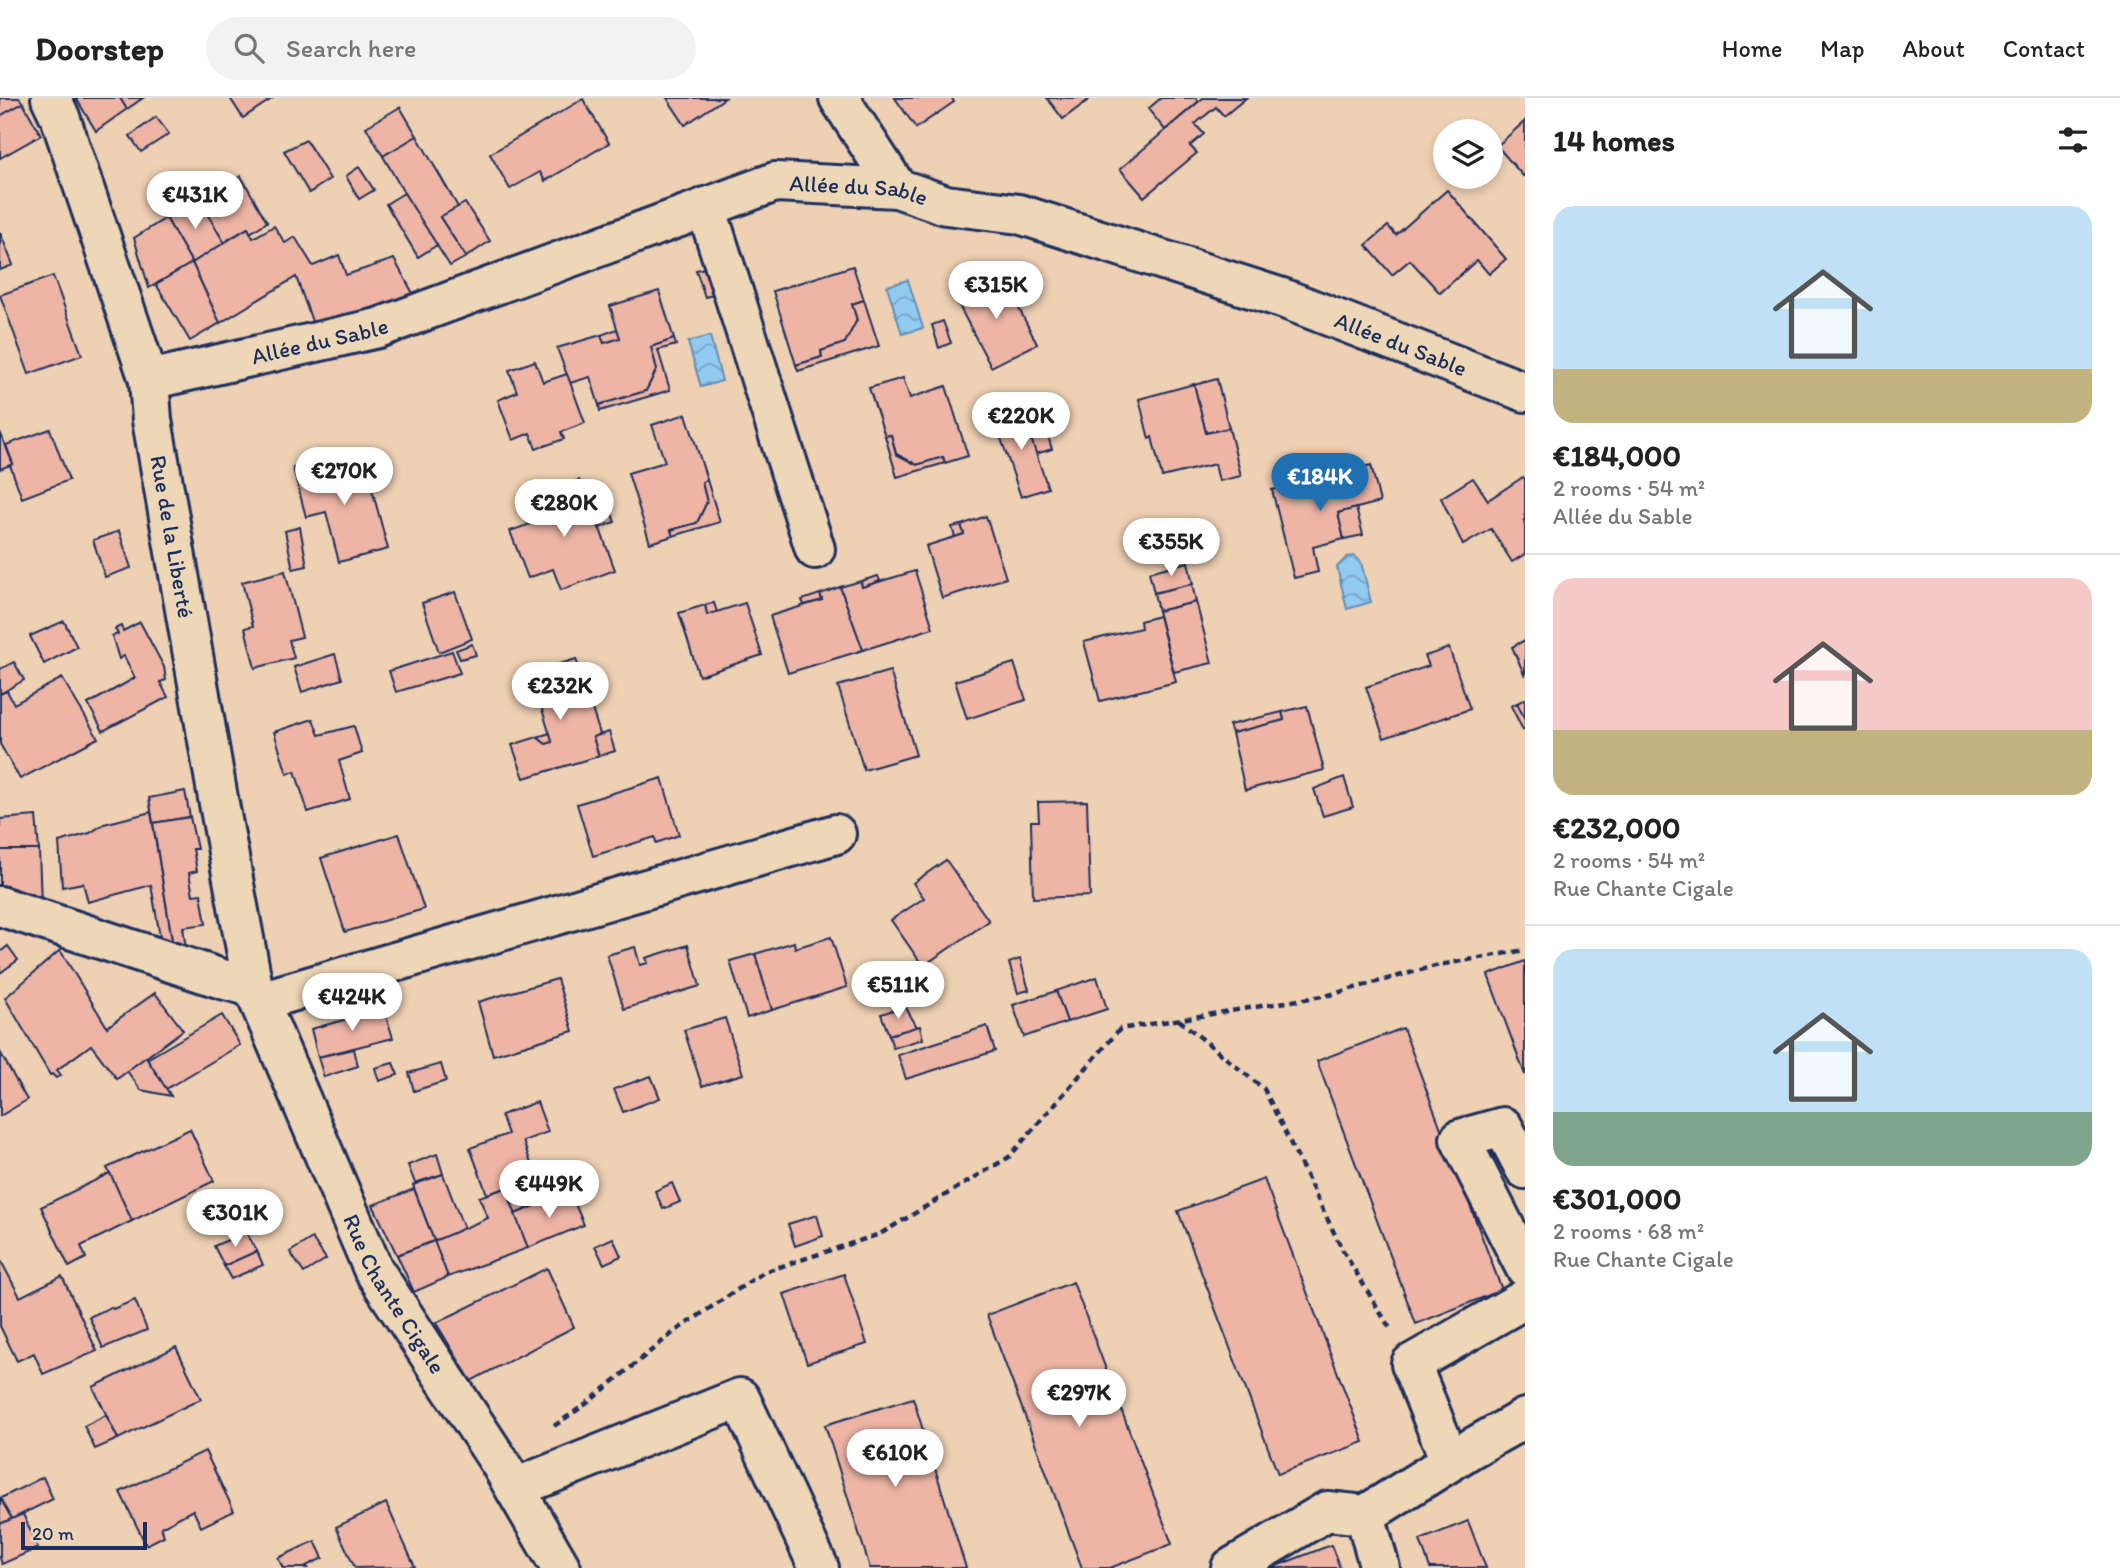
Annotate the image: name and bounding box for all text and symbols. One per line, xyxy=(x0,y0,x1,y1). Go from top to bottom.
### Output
search box xyxy=(206,17,696,80)
text: Doorstep xyxy=(35,29,164,68)
icon: search xyxy=(230,29,268,67)
text: Search here xyxy=(286,32,416,64)
text: Home xyxy=(1722,34,1782,63)
text: Map xyxy=(1820,34,1864,63)
text: About xyxy=(1902,34,1965,63)
text: Contact xyxy=(2003,34,2085,63)
map controls xyxy=(1433,119,1503,189)
button: layers xyxy=(1433,119,1503,189)
icon: filters xyxy=(2054,121,2092,159)
text: 14 homes xyxy=(1553,122,1675,159)
street label: Allée du Sable xyxy=(789,169,932,212)
pin: €431K xyxy=(146,172,244,231)
text: €431K xyxy=(163,180,227,208)
icon: home xyxy=(1760,251,1886,377)
pin: €315K xyxy=(947,262,1045,321)
text: €315K xyxy=(964,270,1028,298)
street label: Allée du Sable xyxy=(1331,306,1471,382)
street label: Allée du Sable xyxy=(249,311,392,370)
pin: €220K xyxy=(972,392,1070,452)
text: €220K xyxy=(988,401,1054,429)
text: €184,000 xyxy=(1553,437,1681,474)
pin: €270K xyxy=(295,448,393,507)
street label: Rue de la Liberté xyxy=(144,453,200,620)
pin: €184K xyxy=(1271,454,1369,513)
text: €270K xyxy=(311,456,377,484)
text: €184K xyxy=(1288,462,1352,490)
text: 2 rooms · 54 m² xyxy=(1553,474,1705,502)
pin: €280K xyxy=(515,480,613,539)
text: €280K xyxy=(531,488,597,516)
text: Allée du Sable xyxy=(1553,502,1692,530)
pin: €355K xyxy=(1122,518,1220,578)
text: €355K xyxy=(1139,527,1203,555)
icon: home xyxy=(1760,623,1886,749)
pin: €232K xyxy=(511,662,609,722)
text: €232K xyxy=(528,671,592,699)
text: €232,000 xyxy=(1553,809,1681,846)
text: 2 rooms · 54 m² xyxy=(1553,846,1705,874)
text: Rue Chante Cigale xyxy=(1553,874,1734,902)
pin: €511K xyxy=(849,962,947,1021)
text: €511K xyxy=(867,970,929,998)
pin: €424K xyxy=(303,974,401,1033)
text: €424K xyxy=(318,982,386,1010)
icon: home xyxy=(1760,994,1886,1120)
pin: €449K xyxy=(500,1160,598,1220)
text: €449K xyxy=(515,1169,583,1197)
text: €301,000 xyxy=(1553,1180,1681,1217)
pin: €301K xyxy=(186,1190,284,1249)
text: €301K xyxy=(202,1198,268,1226)
street label: Rue Chante Cigale xyxy=(337,1210,452,1379)
text: 2 rooms · 68 m² xyxy=(1553,1217,1704,1245)
text: Rue Chante Cigale xyxy=(1553,1245,1734,1273)
pin: €297K xyxy=(1030,1370,1128,1429)
text: €297K xyxy=(1047,1378,1111,1406)
pin: €610K xyxy=(846,1430,944,1489)
text: €610K xyxy=(863,1438,927,1466)
scale bar xyxy=(21,1519,147,1551)
text: 20 m xyxy=(32,1522,74,1545)

